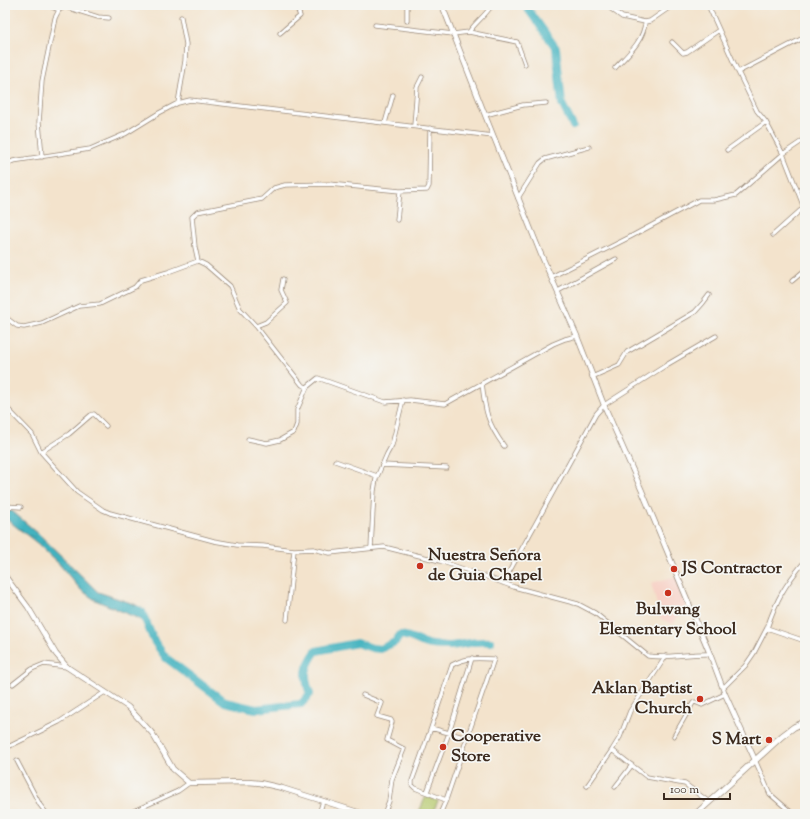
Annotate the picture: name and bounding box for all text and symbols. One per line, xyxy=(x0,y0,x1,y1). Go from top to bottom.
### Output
place label: Nuestra Señora de Guia Chapel xyxy=(428,544,543,588)
place label: JS Contractor xyxy=(680,557,783,581)
marker: Nuestra Señora de Guia Chapel xyxy=(415,561,425,571)
marker: JS Contractor xyxy=(669,564,679,574)
marker: Bulwang Elementary School xyxy=(663,588,673,598)
place label: Bulwang Elementary School xyxy=(599,598,737,642)
place label: Aklan Baptist Church xyxy=(592,677,692,721)
marker: Aklan Baptist Church xyxy=(695,694,705,704)
place label: Cooperative Store xyxy=(451,725,541,769)
place label: S Mart xyxy=(712,728,761,752)
marker: S Mart xyxy=(764,735,774,745)
marker: Cooperative Store xyxy=(438,742,448,752)
scale bar xyxy=(664,775,730,801)
text: 100 m xyxy=(670,781,699,799)

